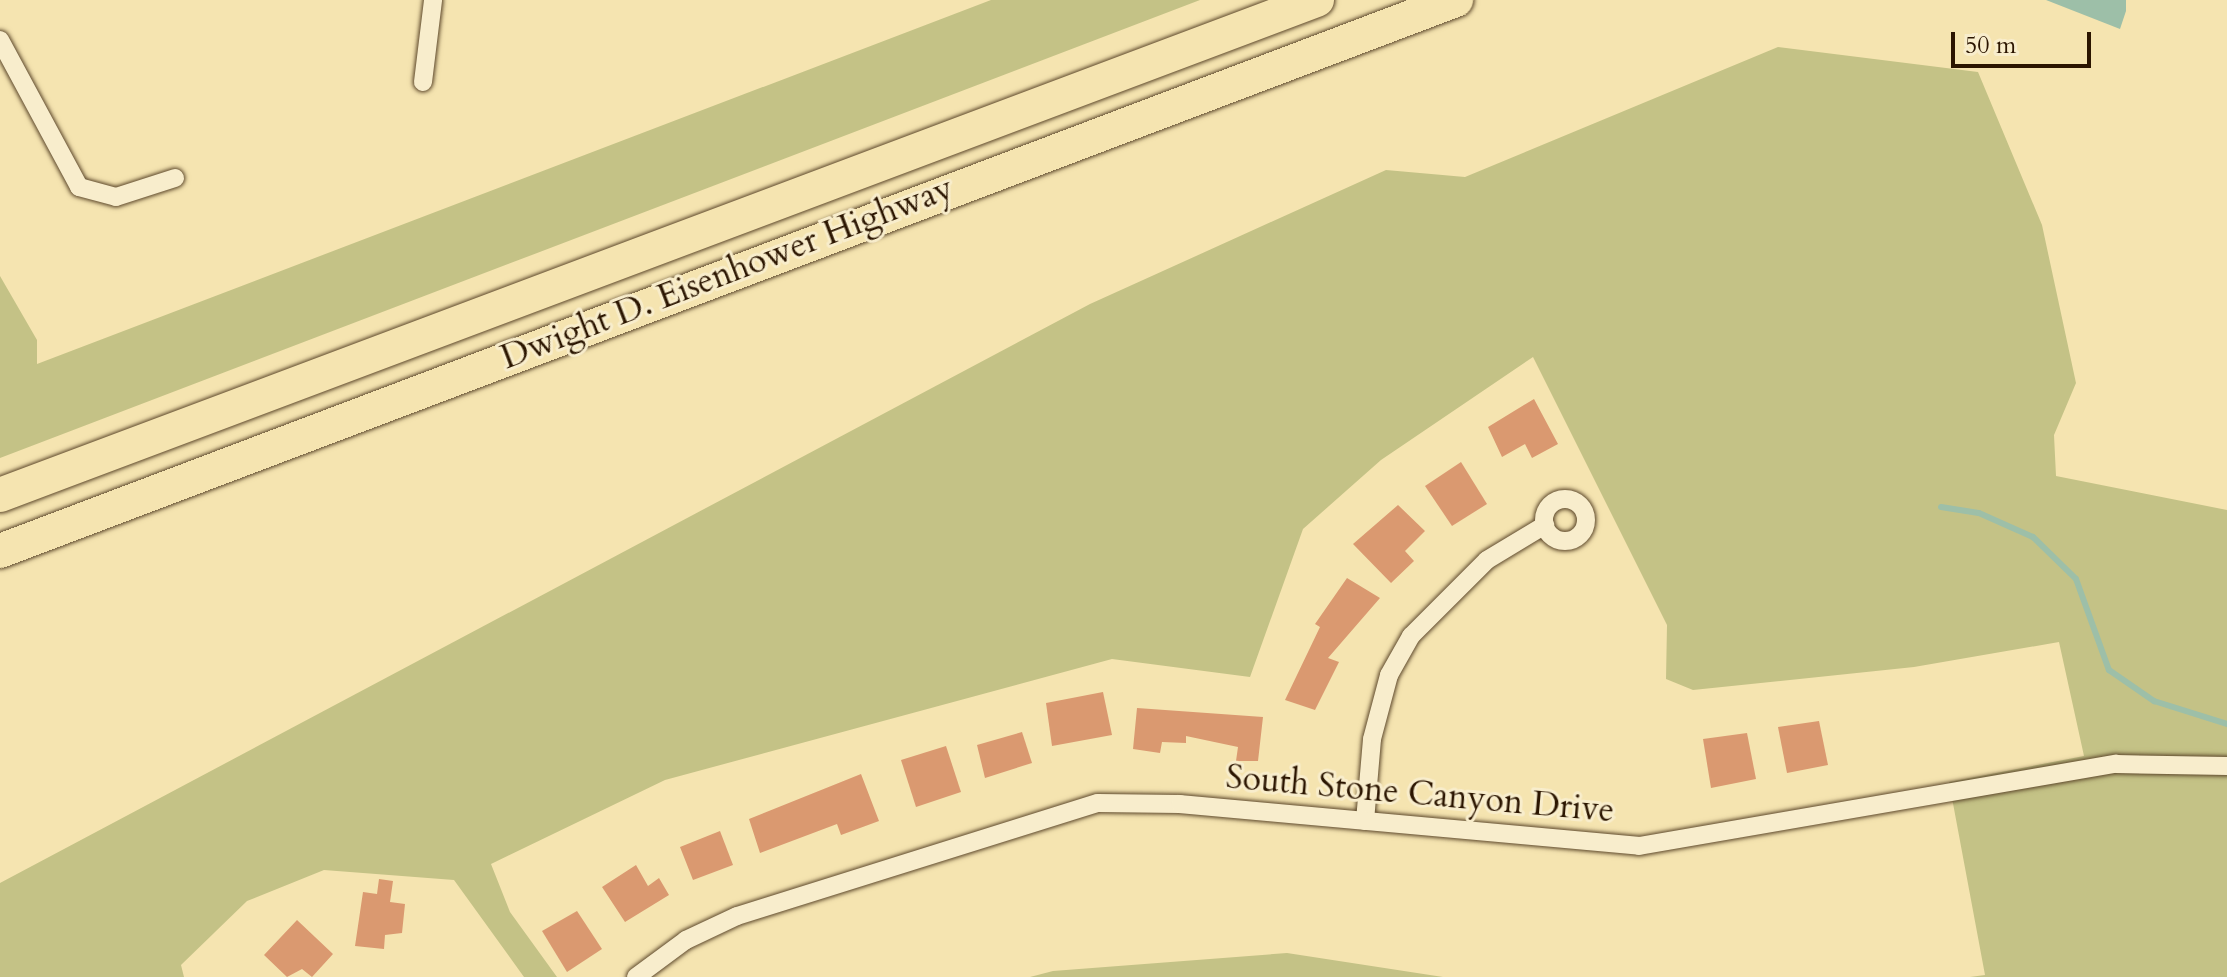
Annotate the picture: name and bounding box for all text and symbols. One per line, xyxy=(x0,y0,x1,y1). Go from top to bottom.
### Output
scale bar xyxy=(1955,16,2095,66)
text: 50 m xyxy=(1965,29,2016,62)
street label: Dwight D. Eisenhower Highway xyxy=(495,168,959,378)
street label: South Stone Canyon Drive xyxy=(1224,757,1616,831)

